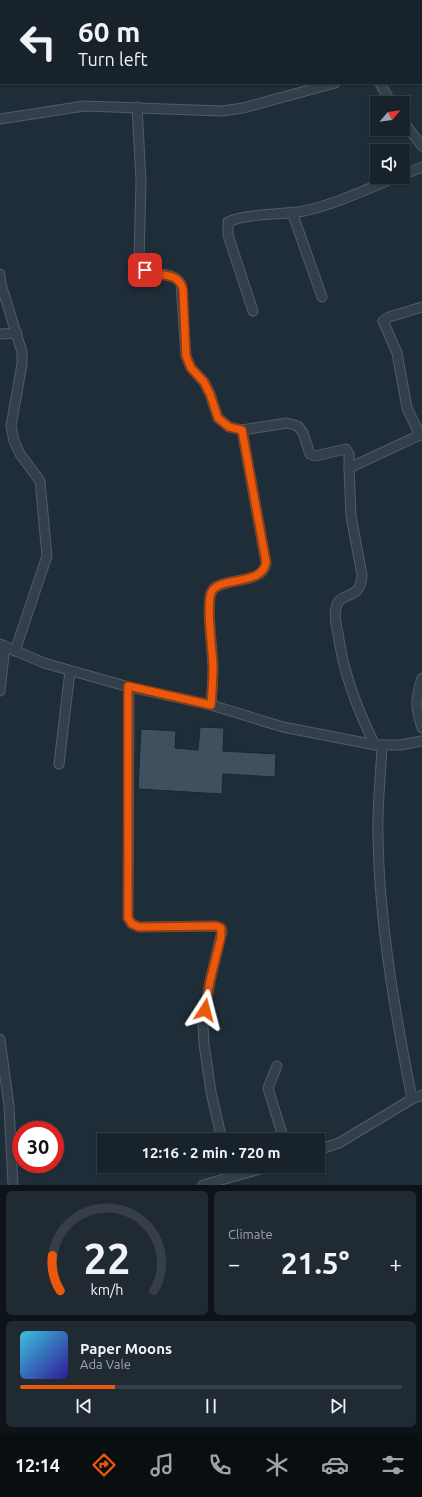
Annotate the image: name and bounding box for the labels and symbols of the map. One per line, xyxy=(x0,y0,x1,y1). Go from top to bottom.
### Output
north arrow xyxy=(370,96,410,136)
pin xyxy=(128,253,162,287)
position arrow xyxy=(184,989,226,1031)
speed limit sign: 30 xyxy=(12,1121,64,1173)

